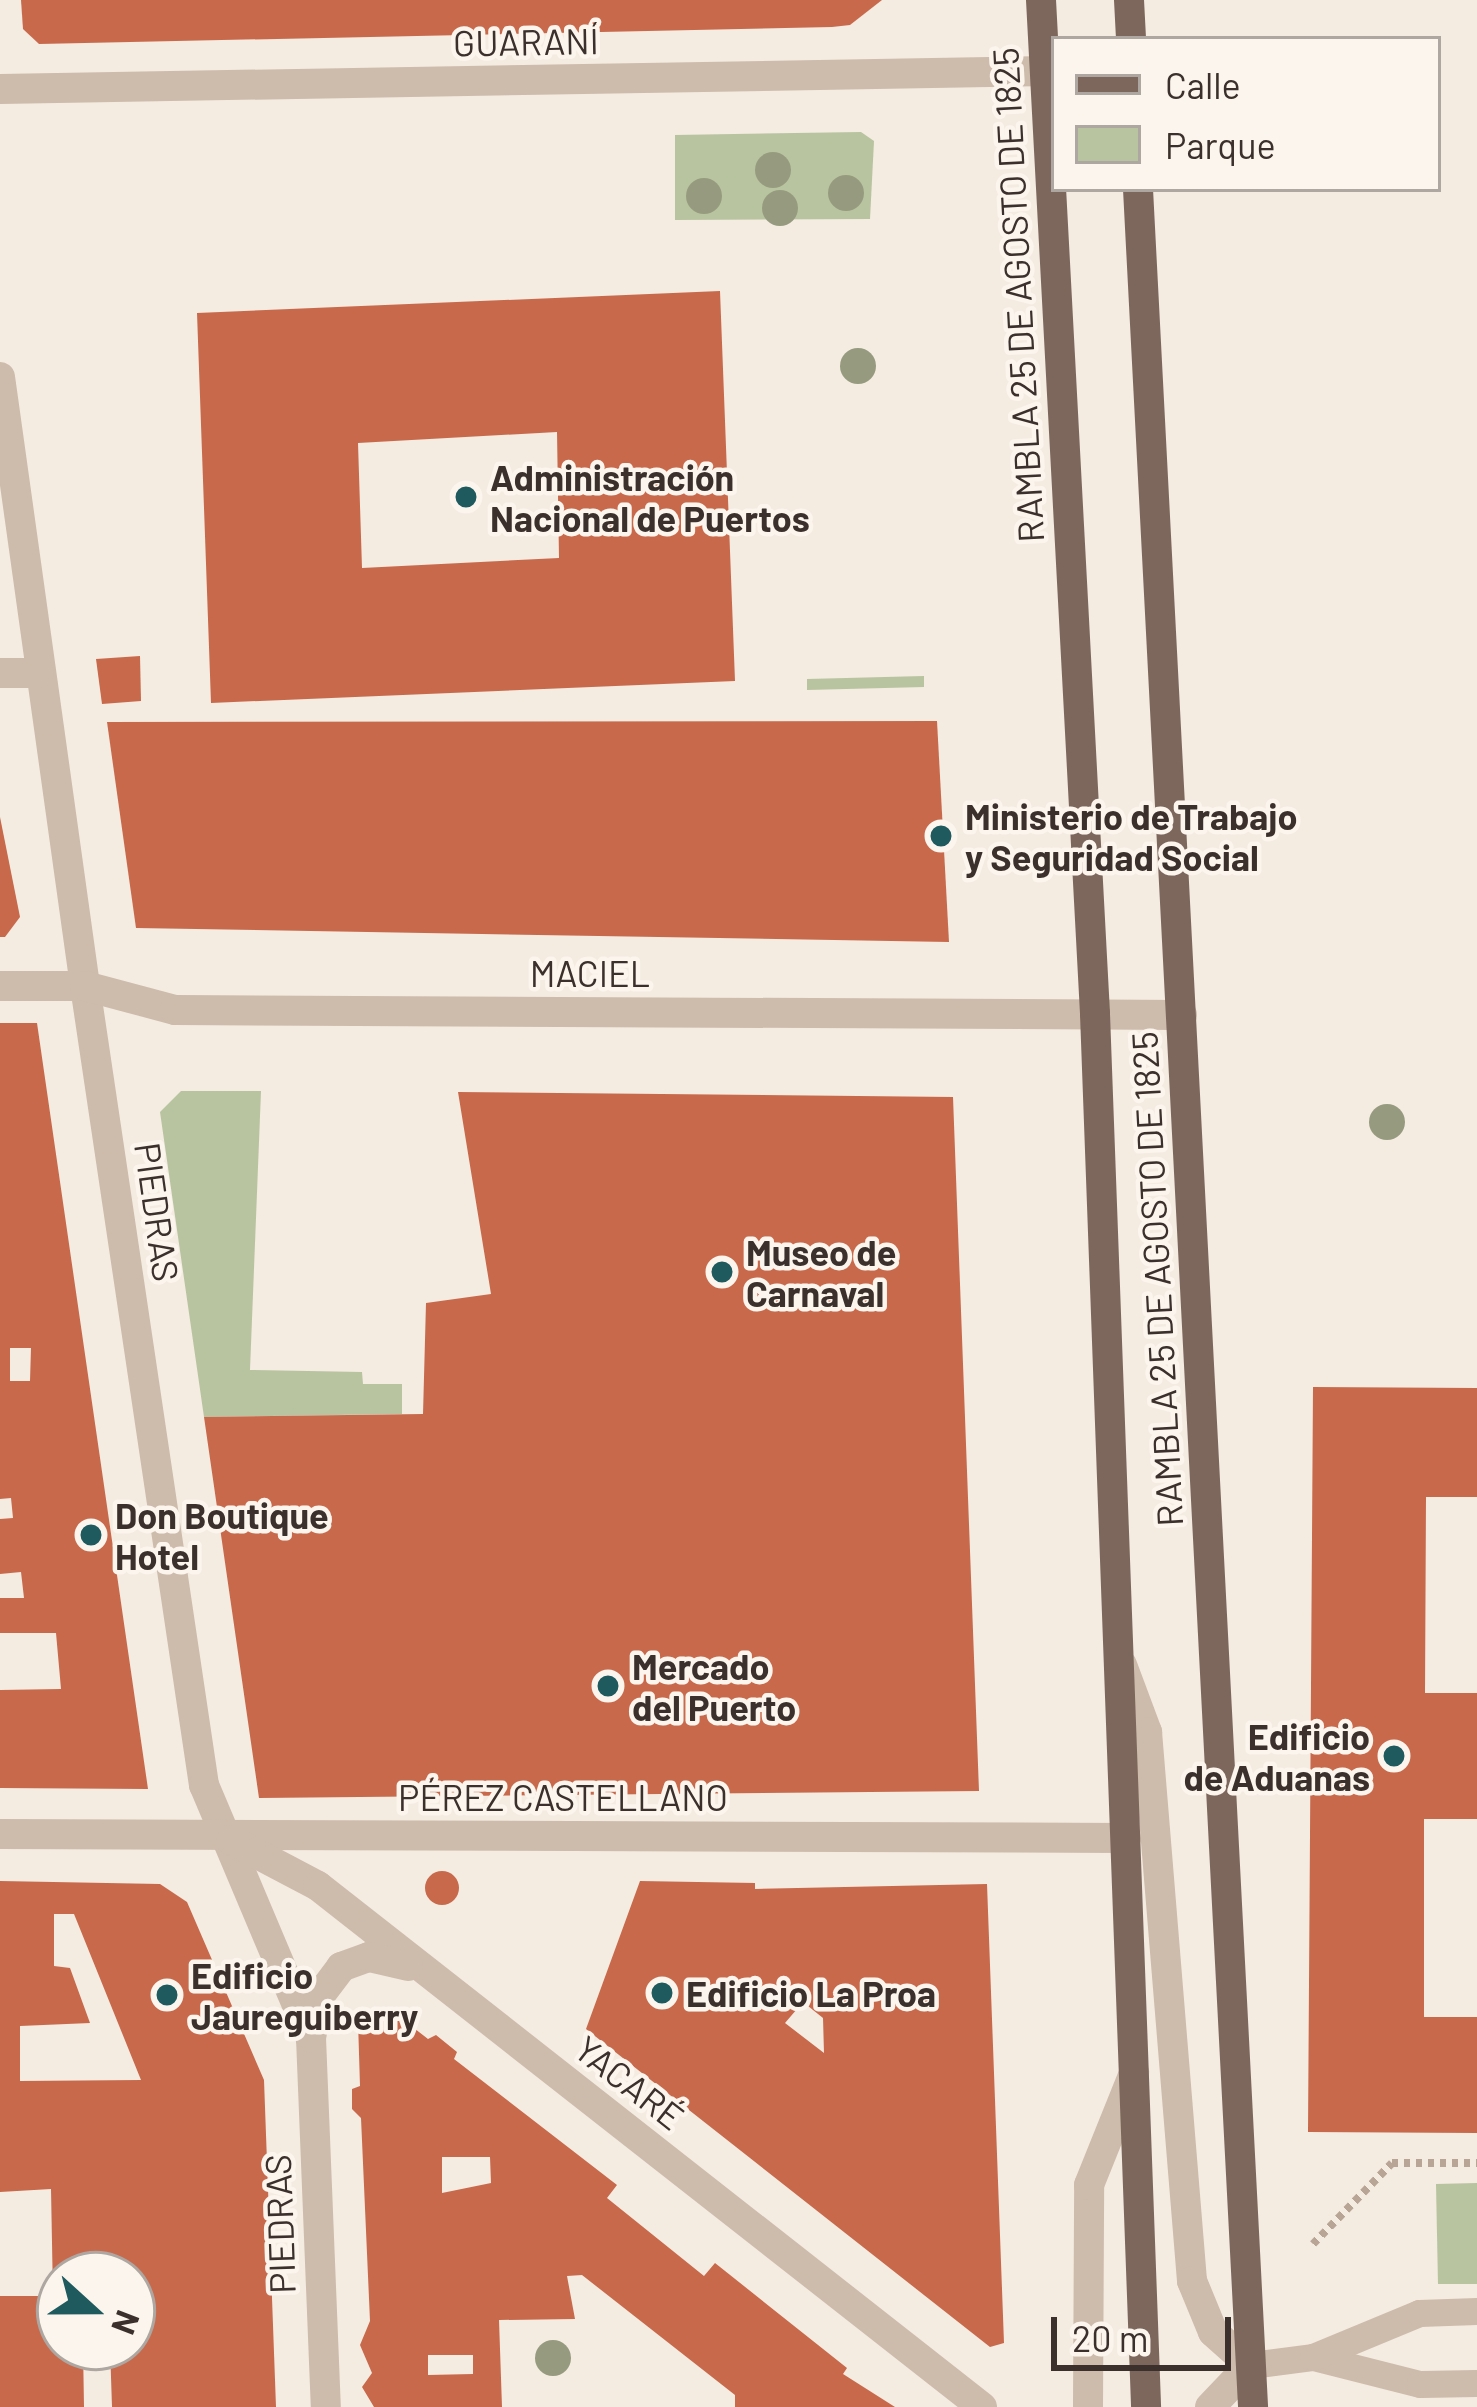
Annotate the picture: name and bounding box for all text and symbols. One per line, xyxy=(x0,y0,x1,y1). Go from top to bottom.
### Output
street label: GUARANÍ xyxy=(453,18,599,64)
legend xyxy=(1051,36,1441,192)
street label: RAMBLA 25 DE AGOSTO DE 1825 xyxy=(982,46,1052,544)
text: Calle xyxy=(1165,63,1241,106)
text: Parque xyxy=(1165,123,1276,166)
place label: Administración Nacional de Puertos xyxy=(490,454,810,539)
marker: Administración Nacional de Puertos xyxy=(453,484,479,510)
place label: Ministerio de Trabajo y Seguridad Social xyxy=(965,793,1298,878)
marker: Ministerio de Trabajo y Seguridad Social xyxy=(928,823,954,849)
street label: MACIEL xyxy=(530,951,650,995)
street label: RAMBLA 25 DE AGOSTO DE 1825 xyxy=(1121,1030,1191,1528)
street label: PIEDRAS xyxy=(127,1140,189,1284)
place label: Museo de Carnaval xyxy=(746,1229,896,1314)
marker: Museo de Carnaval xyxy=(709,1259,735,1285)
place label: Don Boutique Hotel xyxy=(115,1492,329,1577)
marker: Don Boutique Hotel xyxy=(78,1522,104,1548)
place label: Mercado del Puerto xyxy=(632,1643,796,1728)
marker: Mercado del Puerto xyxy=(595,1673,621,1699)
place label: Edificio de Aduanas xyxy=(1183,1713,1370,1798)
marker: Edificio de Aduanas xyxy=(1381,1743,1407,1769)
street label: PÉREZ CASTELLANO xyxy=(398,1775,728,1819)
place label: Edificio Jaureguiberry xyxy=(191,1952,418,2037)
place label: Edificio La Proa xyxy=(686,1971,936,2015)
marker: Edificio La Proa xyxy=(649,1980,675,2006)
marker: Edificio Jaureguiberry xyxy=(154,1982,180,2008)
street label: YACARÉ xyxy=(567,2026,693,2138)
street label: PIEDRAS xyxy=(255,2153,303,2295)
north arrow xyxy=(36,2251,156,2371)
scale bar xyxy=(1057,2293,1237,2367)
text: N xyxy=(104,2305,149,2340)
text: 20 m xyxy=(1072,2316,1149,2359)

